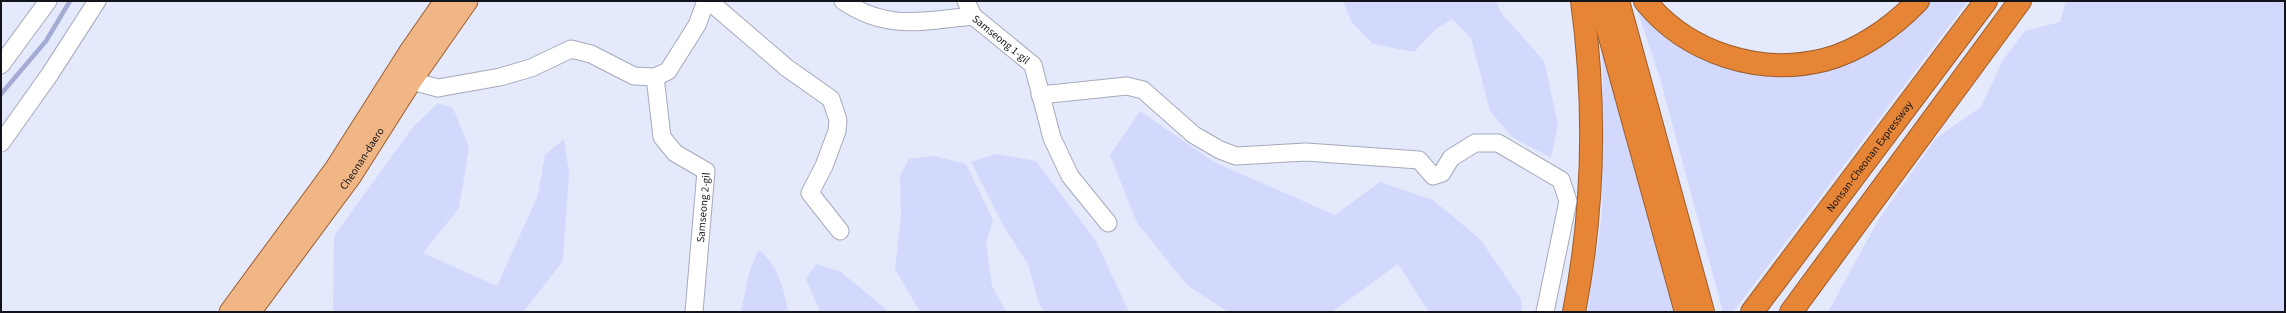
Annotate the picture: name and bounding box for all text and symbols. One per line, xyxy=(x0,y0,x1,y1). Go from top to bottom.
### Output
street label: Samseong 1-gil xyxy=(969,11,1033,67)
street label: Nonsan-Cheonan Expressway xyxy=(1822,97,1916,215)
street label: Cheonan-daero xyxy=(336,124,387,193)
street label: Samseong 2-gil xyxy=(692,172,713,243)

